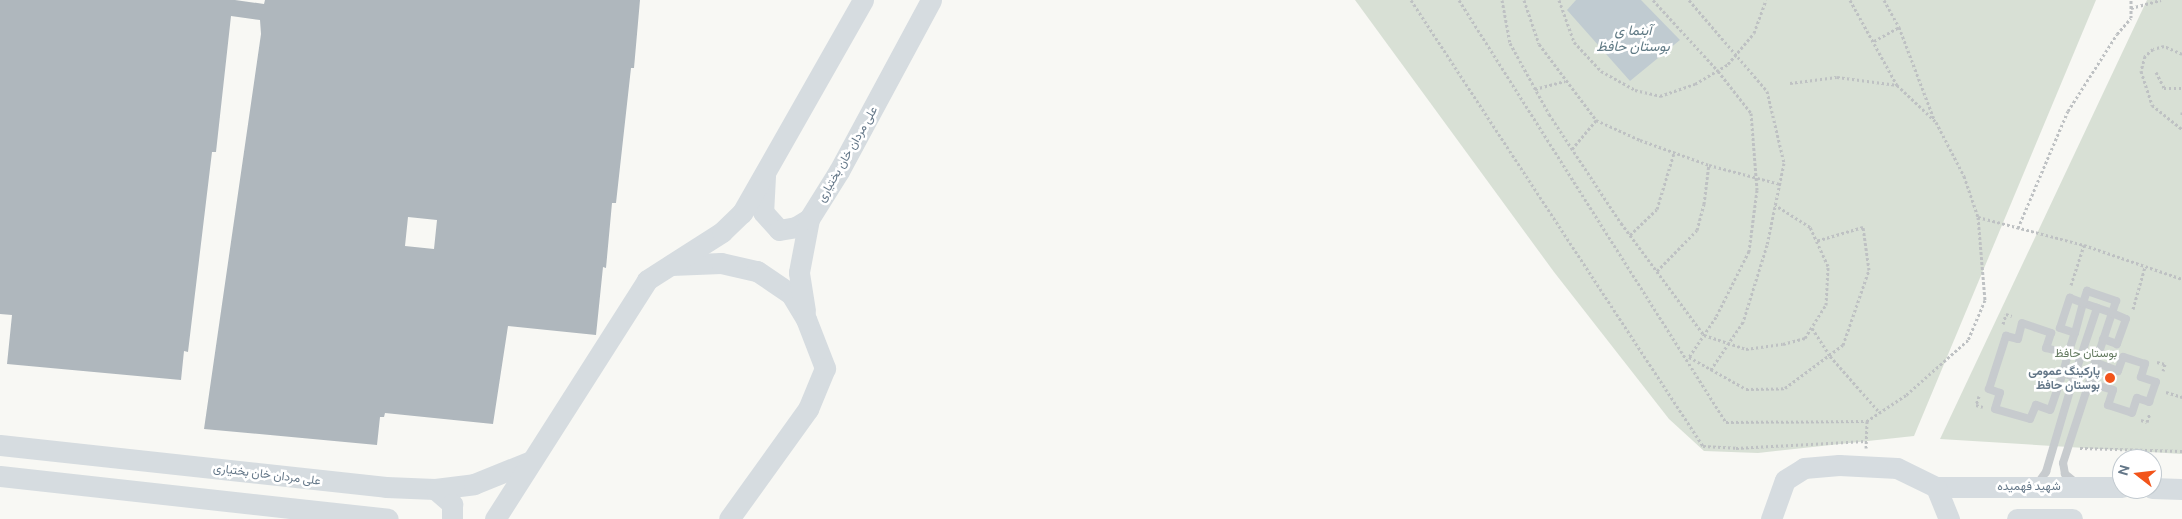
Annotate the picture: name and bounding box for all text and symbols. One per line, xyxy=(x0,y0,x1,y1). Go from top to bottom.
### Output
water label: آبنما ی بوستان حافظ xyxy=(1596,22,1670,54)
street label: علی مردان خان بختیاری xyxy=(814,104,880,204)
park label: بوستان حافظ xyxy=(2055,346,2117,360)
place label: پارکینگ عمومی بوستان حافظ xyxy=(2028,364,2100,392)
marker: پارکینگ عمومی بوستان حافظ xyxy=(2104,372,2116,384)
north arrow xyxy=(2112,449,2162,499)
street label: علی مردان خان بختیاری xyxy=(212,460,322,488)
text: N xyxy=(2114,463,2133,477)
street label: شهید فهمیده xyxy=(1997,479,2061,493)

